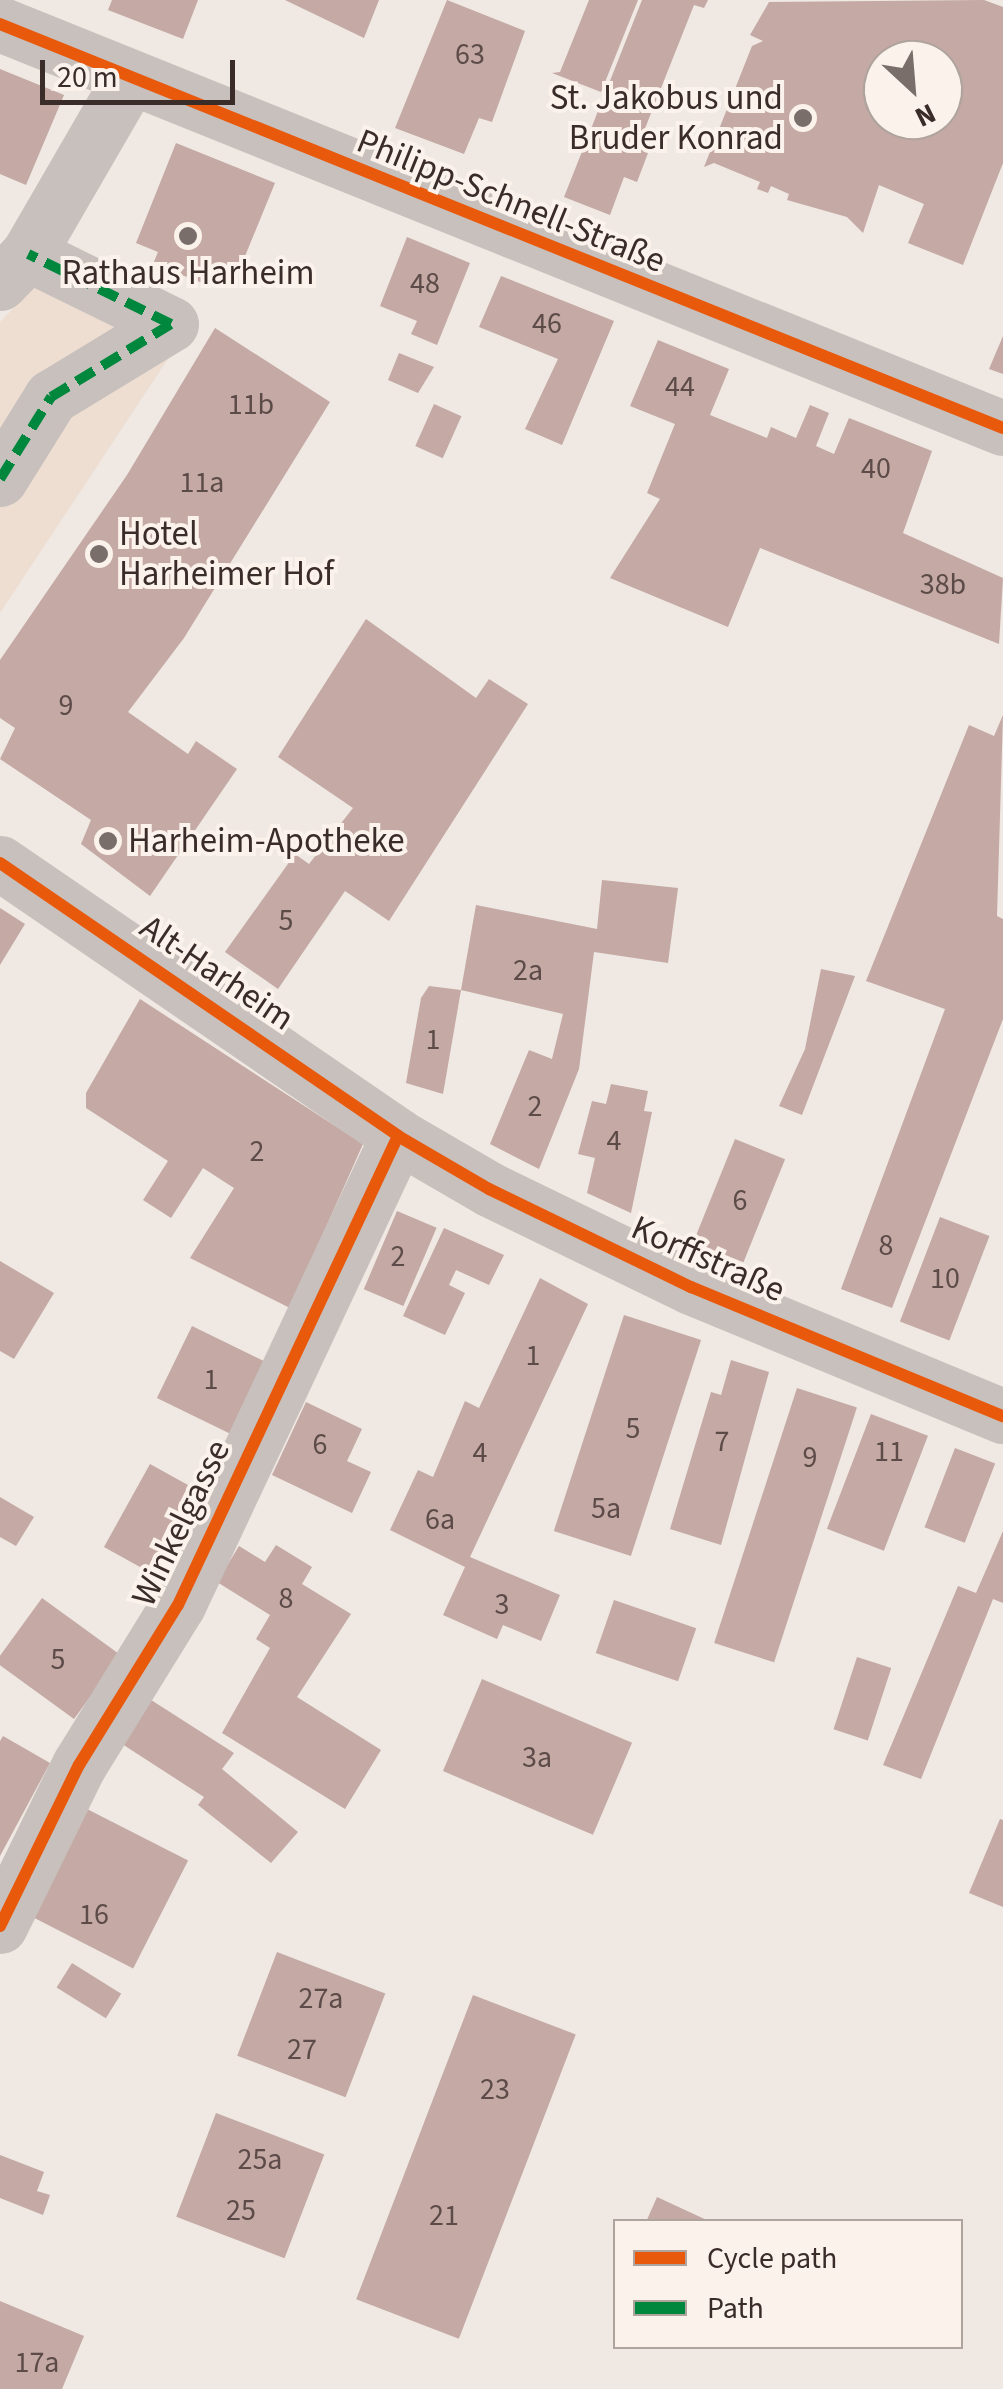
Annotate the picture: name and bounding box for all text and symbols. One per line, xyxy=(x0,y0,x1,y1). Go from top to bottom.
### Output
house number: 63 xyxy=(455,37,485,73)
scale bar xyxy=(45,40,240,102)
north arrow xyxy=(863,40,963,140)
text: 20 m xyxy=(57,56,118,99)
place label: St. Jakobus und Bruder Konrad xyxy=(550,77,783,159)
text: N xyxy=(908,93,942,137)
marker: St. Jakobus und Bruder Konrad xyxy=(792,107,814,129)
street label: Philipp-Schnell-Straße xyxy=(351,120,671,282)
marker: Rathaus Harheim xyxy=(177,225,199,247)
place label: Rathaus Harheim xyxy=(62,252,314,294)
house number: 48 xyxy=(410,266,440,302)
house number: 46 xyxy=(532,306,562,342)
house number: 44 xyxy=(665,369,695,405)
house number: 11b xyxy=(228,387,274,423)
house number: 40 xyxy=(861,451,891,487)
house number: 11a xyxy=(180,465,224,501)
place label: Hotel Harheimer Hof xyxy=(119,513,334,595)
marker: Hotel Harheimer Hof xyxy=(88,543,110,565)
house number: 38b xyxy=(920,567,966,603)
house number: 9 xyxy=(59,688,73,724)
place label: Harheim-Apotheke xyxy=(128,820,405,862)
marker: Harheim-Apotheke xyxy=(97,830,119,852)
house number: 5 xyxy=(279,903,293,939)
street label: Alt-Harheim xyxy=(132,906,302,1040)
house number: 2a xyxy=(513,953,543,989)
house number: 1 xyxy=(426,1022,440,1058)
house number: 2 xyxy=(528,1089,542,1125)
house number: 4 xyxy=(607,1123,621,1159)
house number: 2 xyxy=(250,1134,264,1170)
house number: 6 xyxy=(733,1183,747,1219)
street label: Korffstraße xyxy=(625,1207,791,1311)
house number: 8 xyxy=(879,1228,893,1264)
house number: 2 xyxy=(391,1239,405,1275)
house number: 10 xyxy=(930,1261,960,1297)
house number: 1 xyxy=(526,1338,540,1374)
house number: 1 xyxy=(204,1362,218,1398)
house number: 5 xyxy=(626,1411,640,1447)
house number: 7 xyxy=(715,1424,729,1460)
house number: 6 xyxy=(313,1427,327,1463)
street label: Winkelgasse xyxy=(123,1433,239,1613)
house number: 11 xyxy=(874,1434,904,1470)
house number: 4 xyxy=(473,1435,487,1471)
house number: 9 xyxy=(803,1440,817,1476)
house number: 5a xyxy=(591,1491,621,1527)
house number: 6a xyxy=(425,1502,455,1538)
house number: 8 xyxy=(279,1581,293,1617)
house number: 3 xyxy=(495,1587,509,1623)
house number: 5 xyxy=(51,1642,65,1678)
house number: 3a xyxy=(522,1740,552,1776)
house number: 16 xyxy=(79,1897,109,1933)
house number: 27a xyxy=(299,1981,343,2017)
house number: 27 xyxy=(287,2032,317,2068)
house number: 23 xyxy=(480,2072,510,2108)
house number: 25a xyxy=(238,2142,282,2178)
house number: 25 xyxy=(226,2193,256,2229)
house number: 21 xyxy=(429,2198,459,2234)
legend xyxy=(613,2219,963,2349)
text: Cycle path xyxy=(707,2237,837,2280)
text: Path xyxy=(707,2287,764,2330)
house number: 17a xyxy=(15,2345,59,2381)

